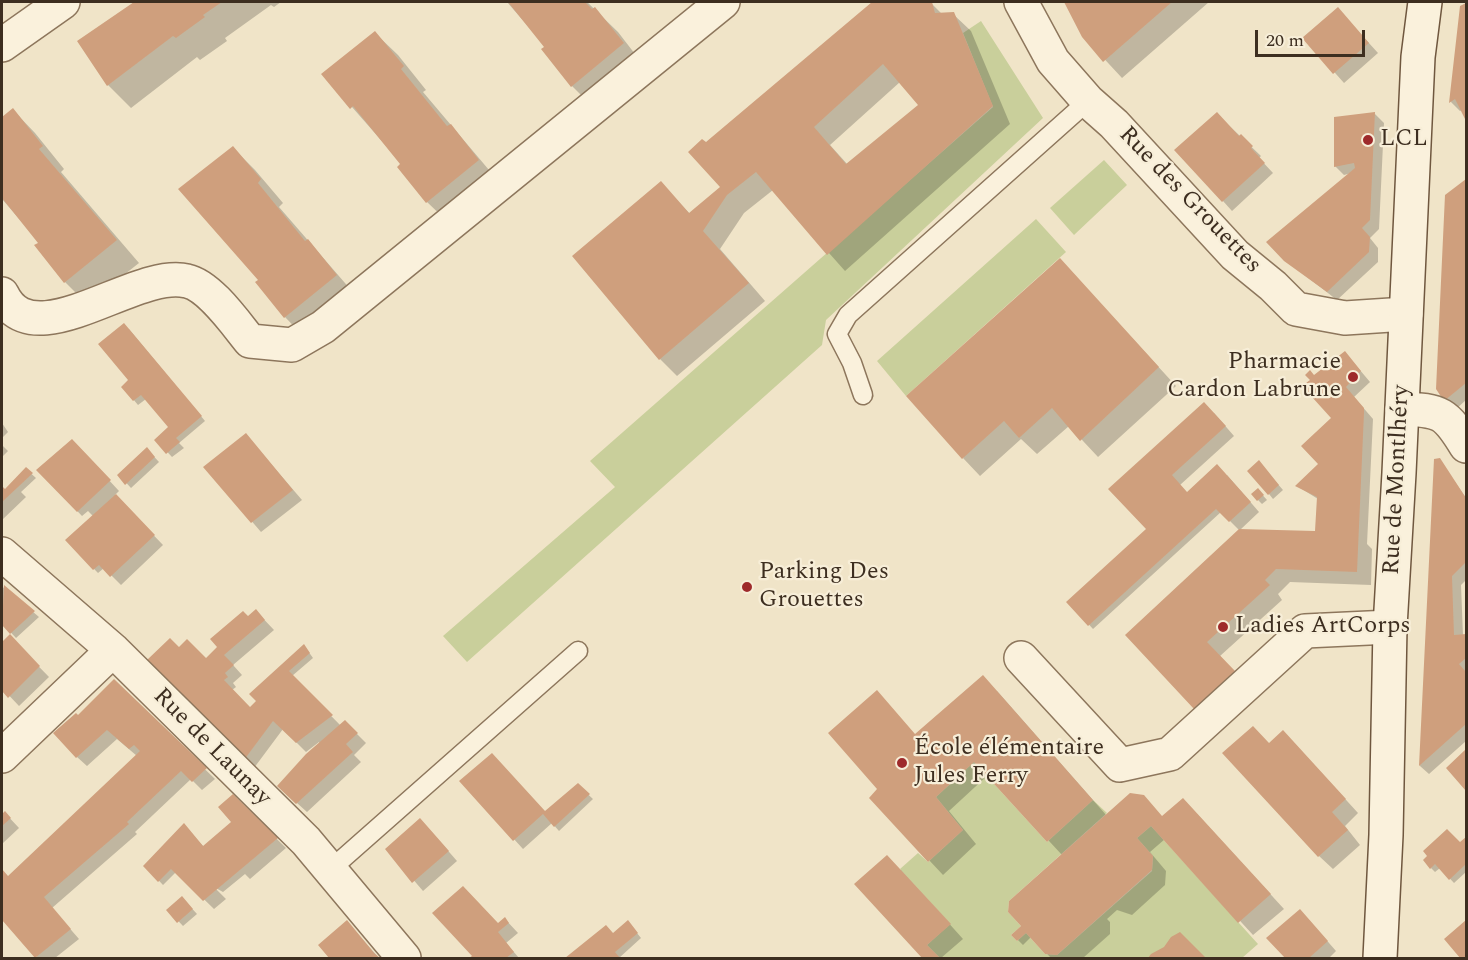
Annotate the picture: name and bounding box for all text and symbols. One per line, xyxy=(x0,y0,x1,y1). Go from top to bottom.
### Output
scale bar xyxy=(1258,18,1368,56)
text: 20 m xyxy=(1266,27,1304,54)
street label: Rue des Grouettes xyxy=(1111,121,1267,281)
place label: LCL xyxy=(1380,126,1428,154)
marker: LCL xyxy=(1361,133,1375,147)
place label: Pharmacie Cardon Labrune xyxy=(1167,349,1341,405)
marker: Pharmacie Cardon Labrune xyxy=(1346,370,1360,384)
street label: Rue de Montlhéry xyxy=(1379,384,1417,576)
place label: Parking Des Grouettes xyxy=(759,559,889,615)
marker: Parking Des Grouettes xyxy=(740,580,754,594)
place label: Ladies ArtCorps xyxy=(1235,613,1411,641)
marker: Ladies ArtCorps xyxy=(1216,620,1230,634)
street label: Rue de Launay xyxy=(146,683,276,813)
place label: École élémentaire Jules Ferry xyxy=(914,735,1104,791)
marker: École élémentaire Jules Ferry xyxy=(895,756,909,770)

